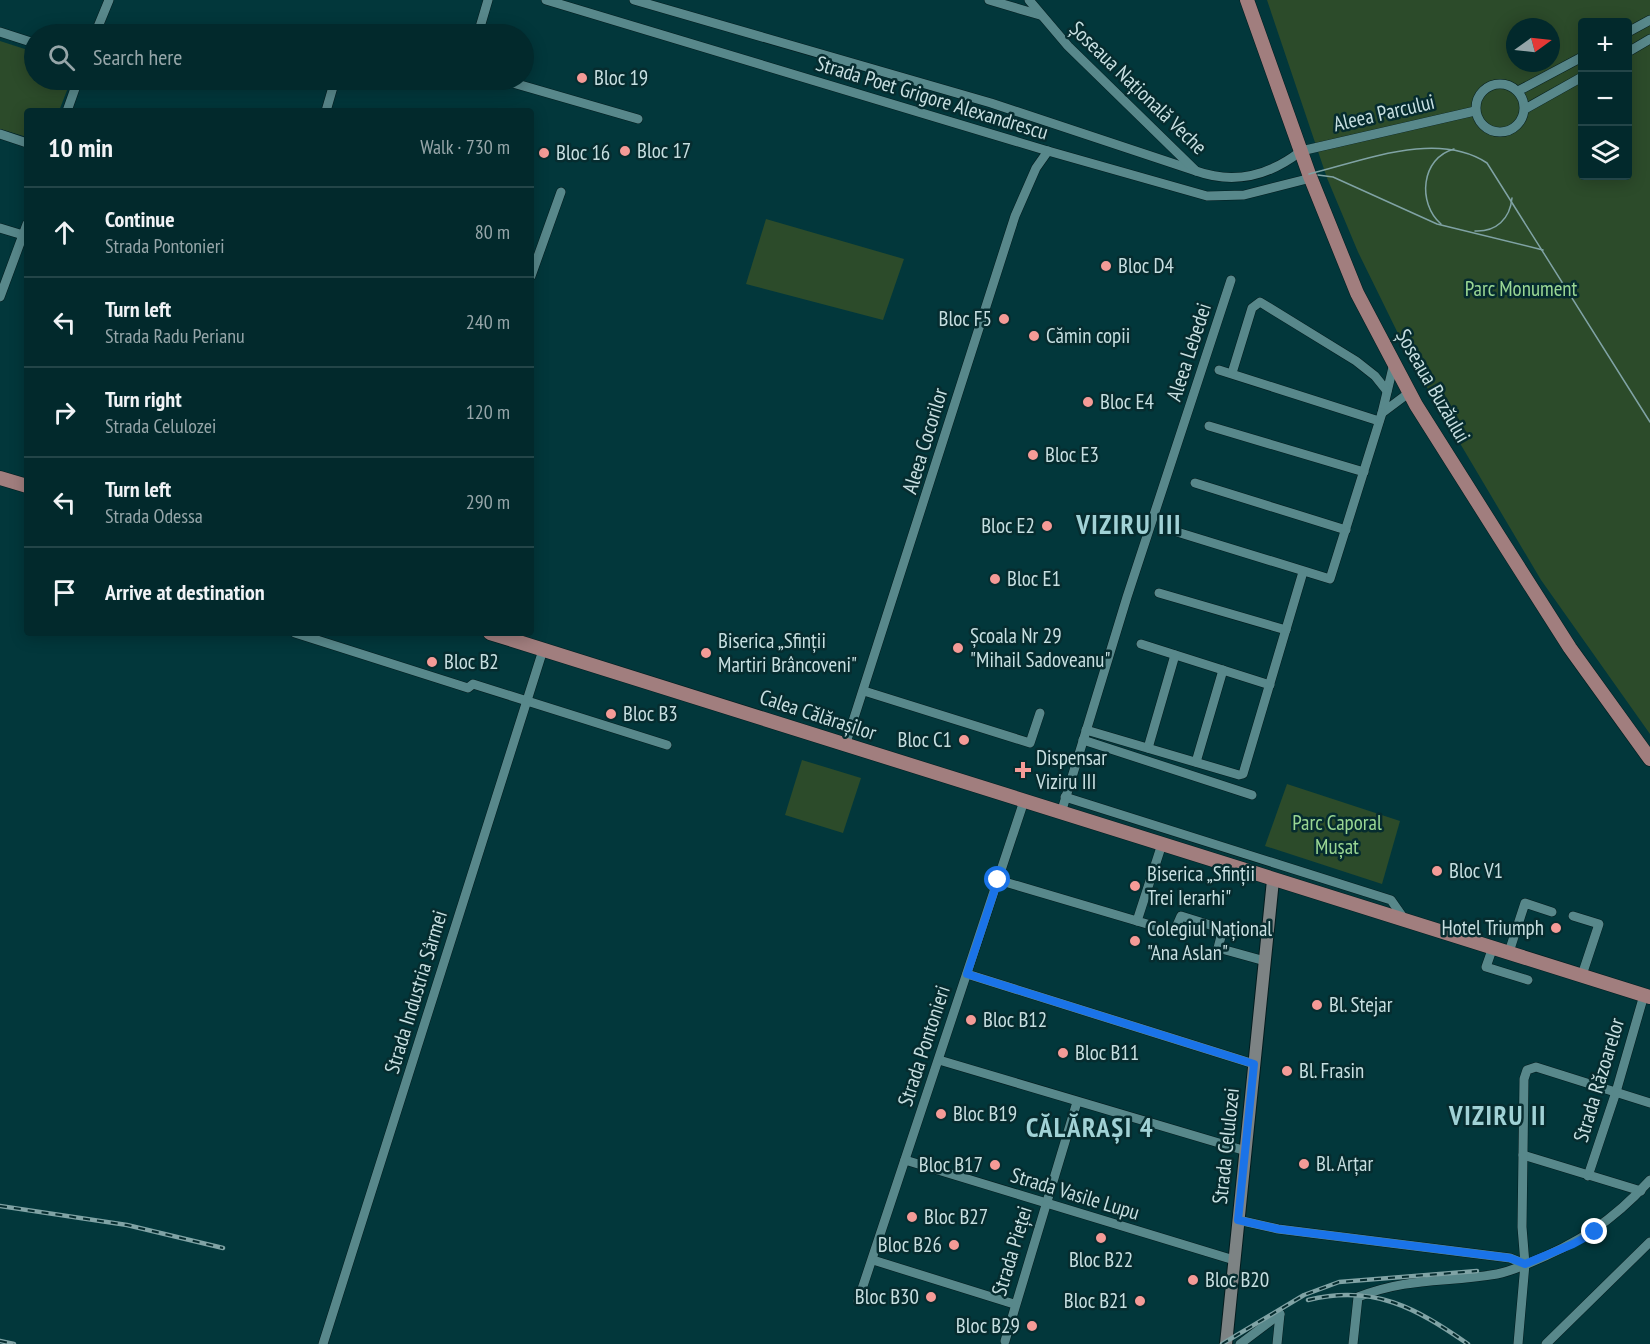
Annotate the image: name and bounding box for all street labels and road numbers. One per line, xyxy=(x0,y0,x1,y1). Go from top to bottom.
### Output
street label: Șoseaua Națională Veche xyxy=(1064,15,1213,160)
street label: Strada Poet Grigore Alexandrescu xyxy=(813,49,1052,146)
street label: Aleea Parcului xyxy=(1331,88,1437,137)
street label: Aleea Lebedei xyxy=(1160,299,1217,404)
street label: Șoseaua Buzăului xyxy=(1390,324,1477,447)
street label: Aleea Cocorilor xyxy=(896,384,953,497)
street label: Calea Călărașilor xyxy=(756,683,880,746)
street label: Strada Industria Sârmei xyxy=(378,907,453,1077)
street label: Strada Pontonieri xyxy=(891,982,956,1110)
street label: Strada Răzoarelor xyxy=(1567,1014,1630,1145)
street label: Strada Celulozei xyxy=(1206,1086,1245,1205)
street label: Strada Vasile Lupu xyxy=(1008,1161,1143,1226)
street label: Strada Pieței xyxy=(985,1203,1038,1299)

